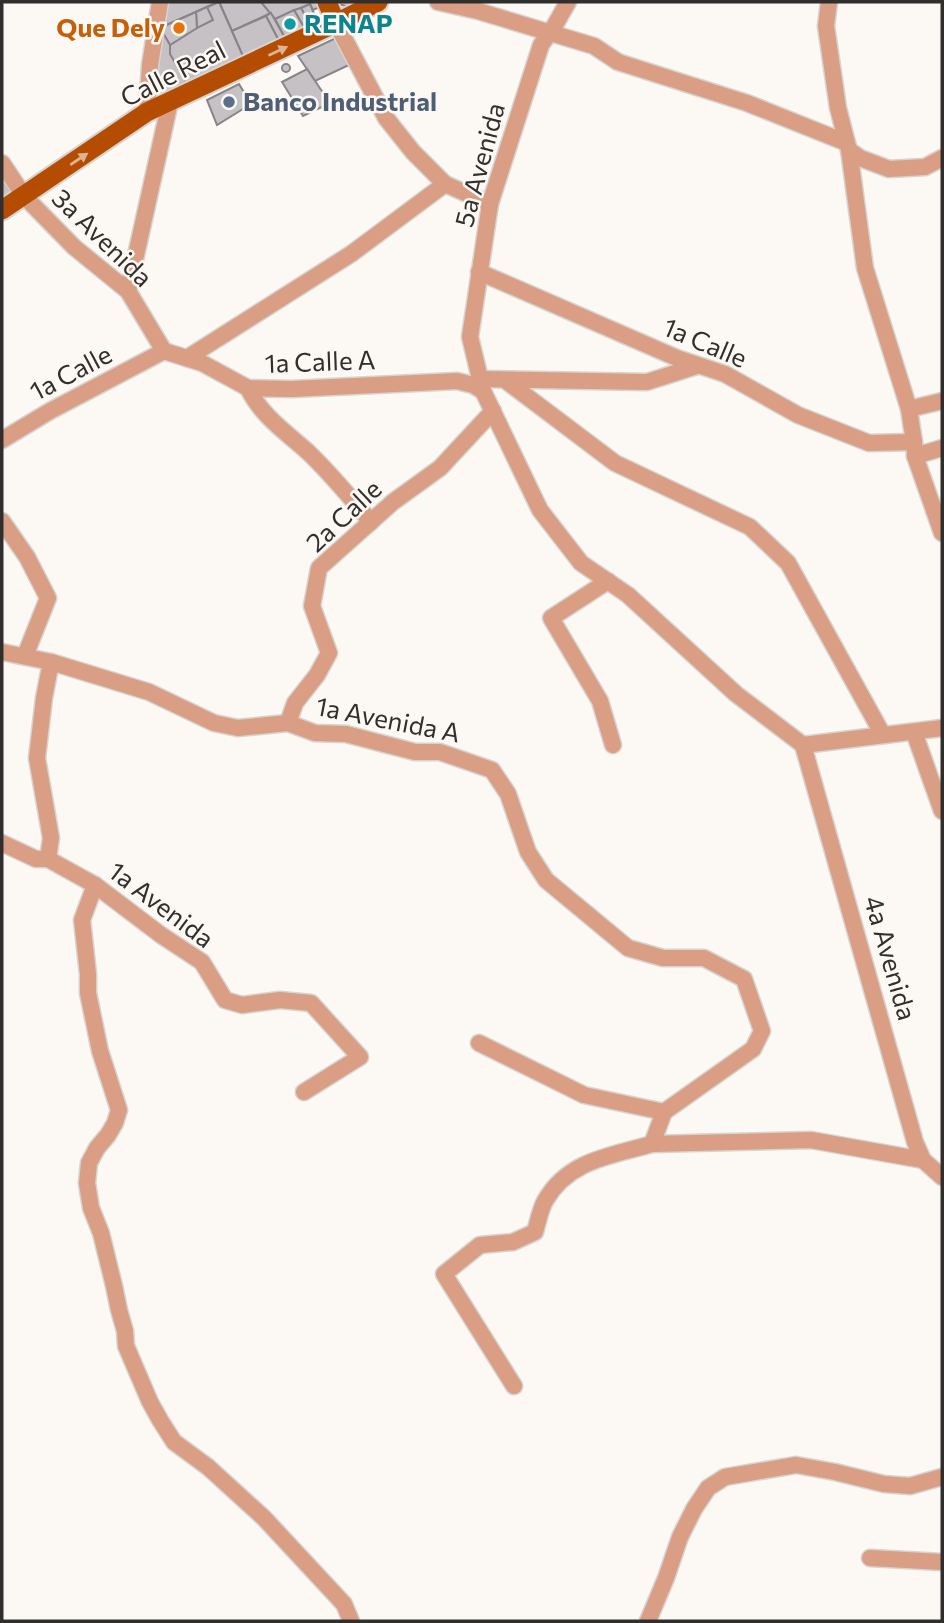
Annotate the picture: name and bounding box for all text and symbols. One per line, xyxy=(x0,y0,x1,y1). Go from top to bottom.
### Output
place label: RENAP xyxy=(304,7,393,38)
place label: Que Dely xyxy=(56,11,165,42)
marker: RENAP xyxy=(282,16,298,32)
marker: Que Dely xyxy=(171,20,187,36)
street label: Calle Real xyxy=(115,33,230,112)
one-way arrow xyxy=(268,45,288,56)
place label: Banco Industrial xyxy=(243,85,437,116)
marker: Banco Industrial xyxy=(221,94,237,110)
street label: 5a Avenida xyxy=(447,99,510,230)
one-way arrow xyxy=(70,152,88,166)
street label: 3a Avenida xyxy=(47,182,160,292)
street label: 1a Calle xyxy=(659,310,752,373)
street label: 1a Calle xyxy=(24,337,116,406)
street label: 1a Calle A xyxy=(264,343,376,378)
street label: 2a Calle xyxy=(299,472,387,557)
street label: 1a Avenida A xyxy=(314,689,463,748)
street label: 1a Avenida xyxy=(103,854,221,953)
street label: 4a Avenida xyxy=(859,892,924,1023)

